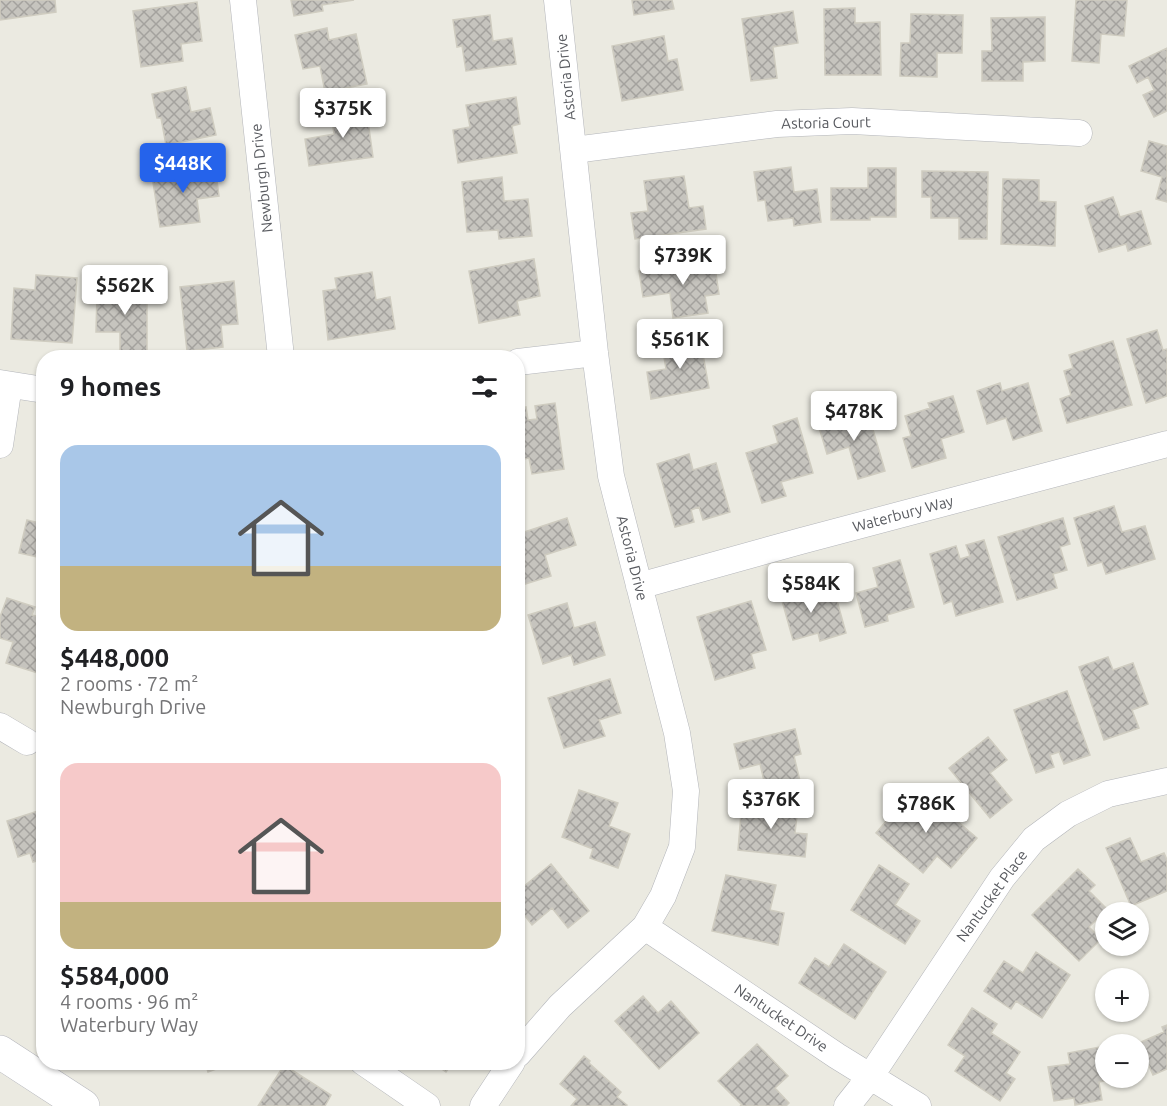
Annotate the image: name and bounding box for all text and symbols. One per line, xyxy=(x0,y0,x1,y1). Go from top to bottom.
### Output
street label: Astoria Drive xyxy=(553,33,579,121)
pin: $375K xyxy=(301,88,385,139)
text: $375K xyxy=(314,96,372,119)
street label: Astoria Court xyxy=(781,113,871,132)
street label: Newburgh Drive xyxy=(247,123,276,234)
pin: $448K xyxy=(141,143,225,194)
text: $448K xyxy=(154,151,212,174)
pin: $739K xyxy=(641,235,725,286)
text: $739K xyxy=(654,243,712,266)
pin: $562K xyxy=(83,265,167,316)
text: $562K xyxy=(96,273,154,296)
pin: $561K xyxy=(638,319,722,370)
text: $561K xyxy=(651,327,709,350)
icon: filters xyxy=(468,370,501,403)
text: 9 homes xyxy=(60,372,161,401)
pin: $478K xyxy=(812,391,896,442)
text: $478K xyxy=(825,399,883,422)
icon: home xyxy=(227,484,335,592)
street label: Waterbury Way xyxy=(851,492,955,535)
street label: Astoria Drive xyxy=(614,514,651,602)
pin: $584K xyxy=(769,563,853,614)
text: $584K xyxy=(782,571,840,594)
text: $448,000 xyxy=(60,643,169,672)
text: 2 rooms · 72 m² xyxy=(60,672,198,695)
text: Newburgh Drive xyxy=(60,695,206,718)
pin: $376K xyxy=(729,779,813,830)
pin: $786K xyxy=(884,783,968,834)
text: $376K xyxy=(742,787,800,810)
text: $786K xyxy=(897,791,955,814)
icon: home xyxy=(227,802,335,910)
street label: Nantucket Place xyxy=(953,847,1031,945)
map controls xyxy=(1095,902,1149,1088)
button: layers xyxy=(1095,902,1149,956)
text: $584,000 xyxy=(60,961,169,990)
button: + xyxy=(1095,968,1149,1022)
street label: Nantucket Drive xyxy=(731,980,831,1055)
text: 4 rooms · 96 m² xyxy=(60,990,198,1013)
text: Waterbury Way xyxy=(60,1013,198,1036)
button: − xyxy=(1095,1034,1149,1088)

